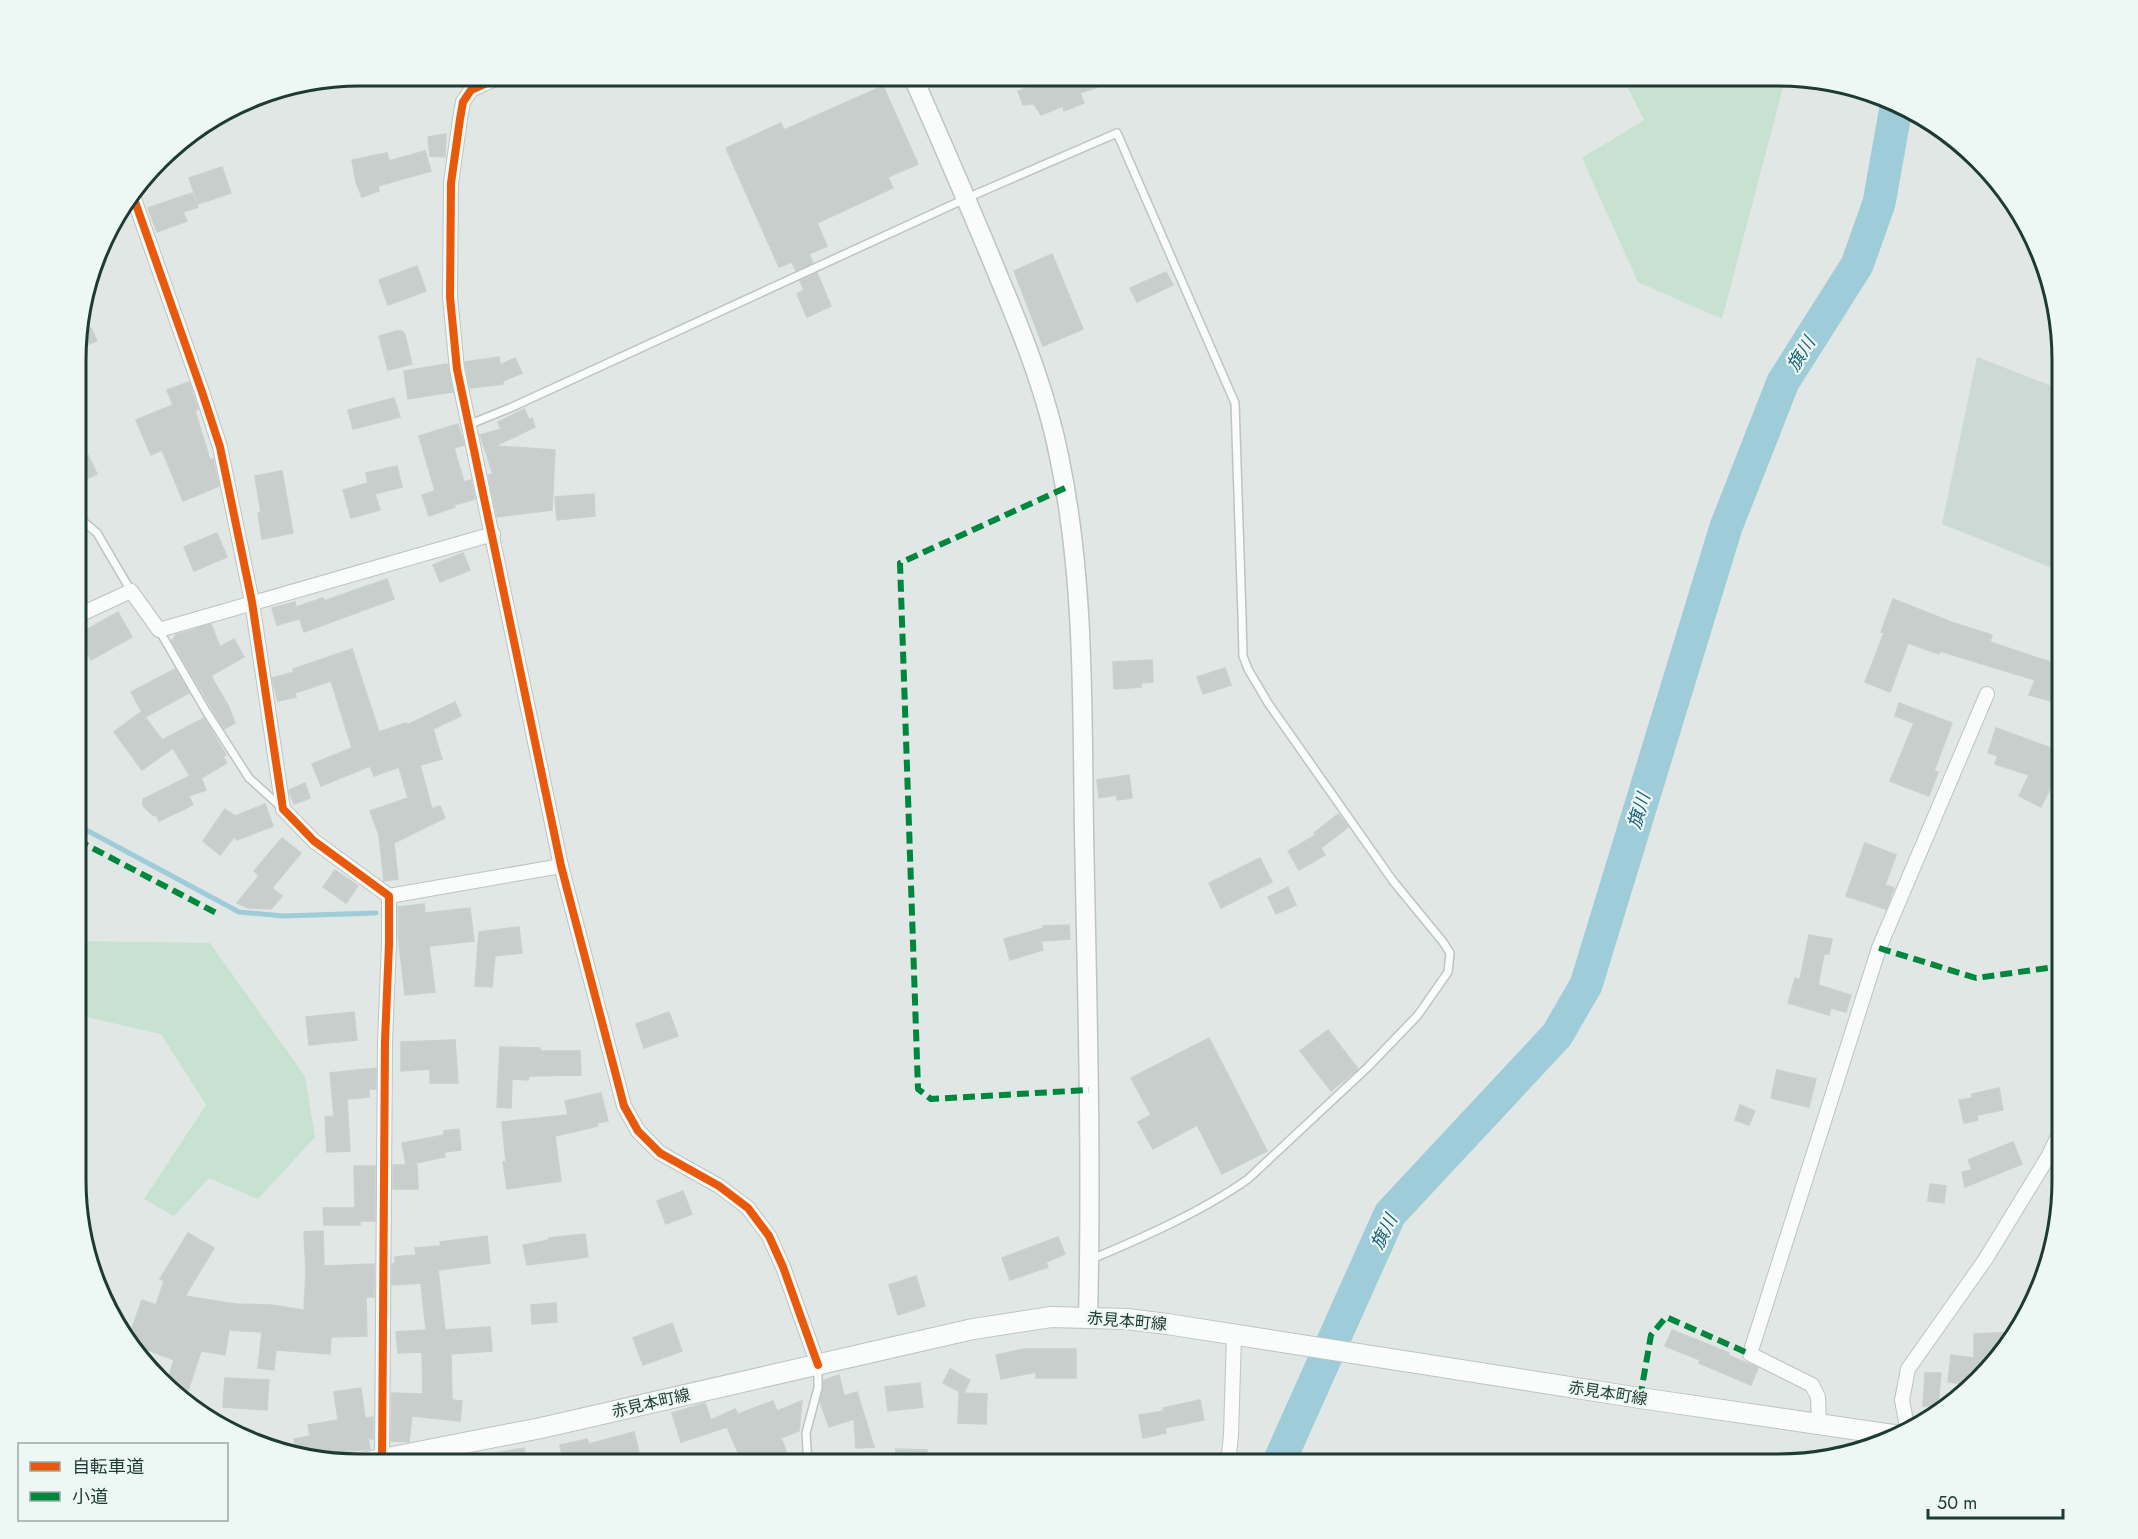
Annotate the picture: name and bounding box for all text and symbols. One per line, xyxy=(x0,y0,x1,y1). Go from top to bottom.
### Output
water label: 旗川 xyxy=(1780,330,1823,376)
water label: 旗川 xyxy=(1621,788,1657,832)
water label: 旗川 xyxy=(1364,1208,1405,1254)
street label: 赤見本町線 xyxy=(1086,1306,1168,1336)
street label: 赤見本町線 xyxy=(1567,1375,1649,1411)
street label: 赤見本町線 xyxy=(609,1383,693,1423)
legend xyxy=(18,1443,228,1521)
text: 自転車道 xyxy=(72,1454,144,1480)
scale bar xyxy=(1928,1482,2063,1520)
text: 小道 xyxy=(72,1484,108,1510)
text: 50 m xyxy=(1937,1490,1977,1516)

